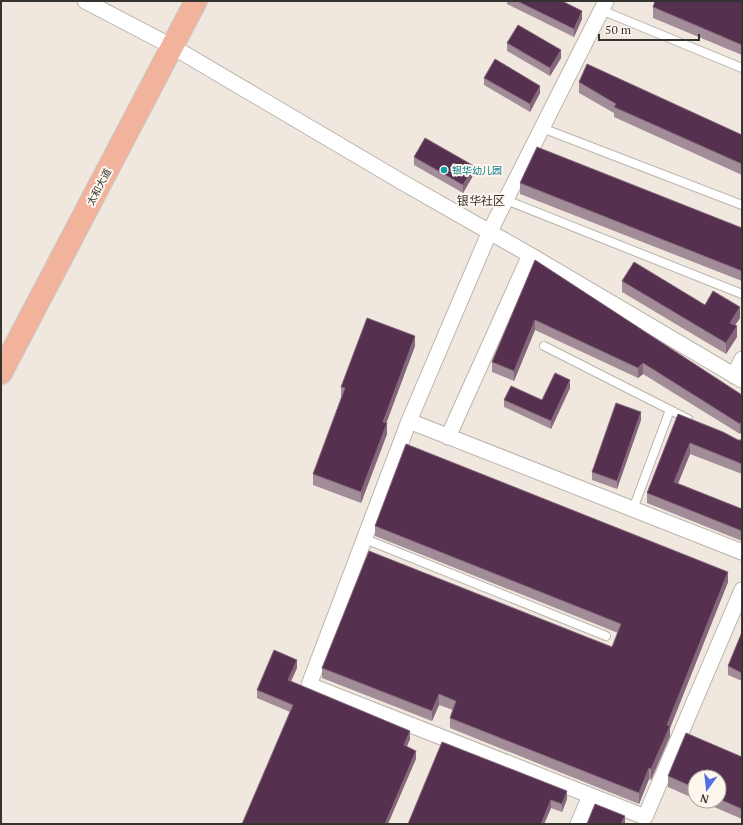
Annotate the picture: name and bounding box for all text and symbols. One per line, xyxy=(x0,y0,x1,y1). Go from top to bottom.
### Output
scale bar xyxy=(599,16,699,42)
text: 50 m xyxy=(605,22,632,37)
place label: 银华幼儿园 xyxy=(452,164,502,177)
marker: 银华幼儿园 xyxy=(439,165,449,175)
street label: 太和大道 xyxy=(84,166,114,208)
district label: 银华社区 xyxy=(457,193,505,208)
north arrow xyxy=(687,769,727,809)
text: N xyxy=(698,791,710,807)

